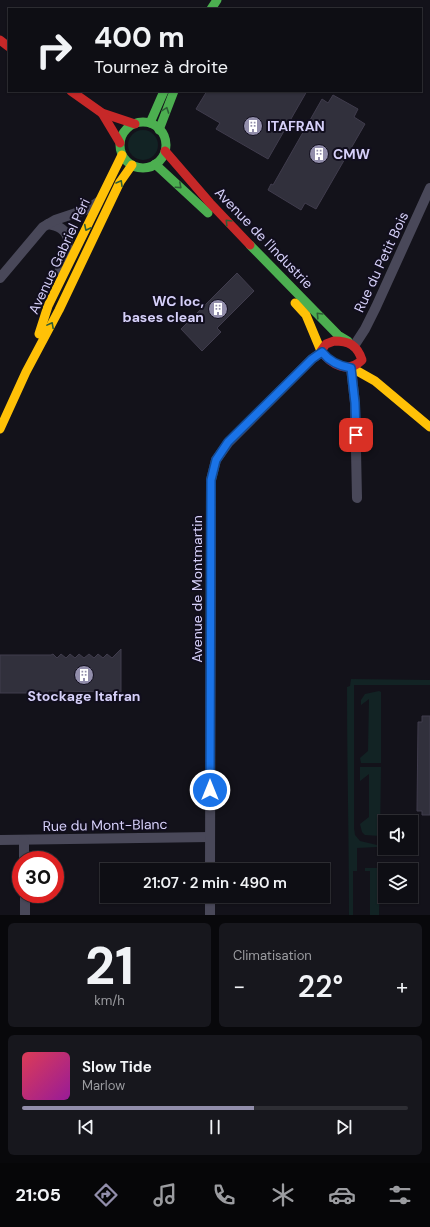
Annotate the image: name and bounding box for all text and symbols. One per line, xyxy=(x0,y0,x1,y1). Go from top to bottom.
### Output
text: 400 m xyxy=(94,19,185,56)
icon: right xyxy=(28,24,80,76)
text: Tournez à droite xyxy=(94,55,228,79)
one-way arrow xyxy=(162,107,170,114)
building icon: ITAFRAN xyxy=(242,115,264,137)
place label: ITAFRAN xyxy=(267,117,325,135)
building icon: CMW xyxy=(308,143,330,165)
place label: CMW xyxy=(333,145,370,163)
one-way arrow xyxy=(115,180,123,187)
one-way arrow xyxy=(174,181,182,189)
street label: Avenue de l'Industrie xyxy=(211,184,317,292)
street label: Avenue Gabriel Péri xyxy=(24,195,94,317)
street label: Rue du Petit Bois xyxy=(350,209,412,315)
one-way arrow xyxy=(225,219,233,227)
one-way arrow xyxy=(84,224,92,231)
place label: WC loc, bases clean xyxy=(123,292,204,326)
building icon: WC loc, bases clean xyxy=(207,298,229,320)
one-way arrow xyxy=(316,312,324,320)
one-way arrow xyxy=(46,322,54,329)
pin xyxy=(339,418,373,452)
icon: arrive xyxy=(345,424,367,446)
street label: Avenue de Montmartin xyxy=(188,515,206,663)
building icon: Stockage Itafran xyxy=(73,664,95,686)
place label: Stockage Itafran xyxy=(27,687,141,705)
position arrow xyxy=(189,769,231,811)
street label: Rue du Mont-Blanc xyxy=(42,815,168,835)
map controls xyxy=(378,815,418,903)
button: sound xyxy=(378,815,418,855)
speed limit sign: 30 xyxy=(12,851,64,903)
button: layers xyxy=(378,863,418,903)
text: 21:07 · 2 min · 490 m xyxy=(143,873,287,893)
text: 21 xyxy=(85,932,134,1000)
text: Climatisation xyxy=(233,947,312,964)
text: 22° xyxy=(298,967,343,1006)
text: − xyxy=(233,972,245,1001)
text: + xyxy=(396,972,408,1001)
text: km/h xyxy=(94,992,125,1009)
text: Slow Tide xyxy=(82,1057,152,1077)
text: Marlow xyxy=(82,1077,125,1094)
icon: previous xyxy=(75,1116,97,1138)
icon: pause xyxy=(204,1116,226,1138)
icon: next xyxy=(333,1116,355,1138)
icon: directions xyxy=(92,1181,120,1209)
icon: music xyxy=(151,1181,179,1209)
icon: phone xyxy=(210,1181,238,1209)
icon: climate xyxy=(269,1181,297,1209)
icon: car xyxy=(328,1181,356,1209)
icon: filters xyxy=(386,1181,414,1209)
text: 21:05 xyxy=(15,1183,61,1207)

